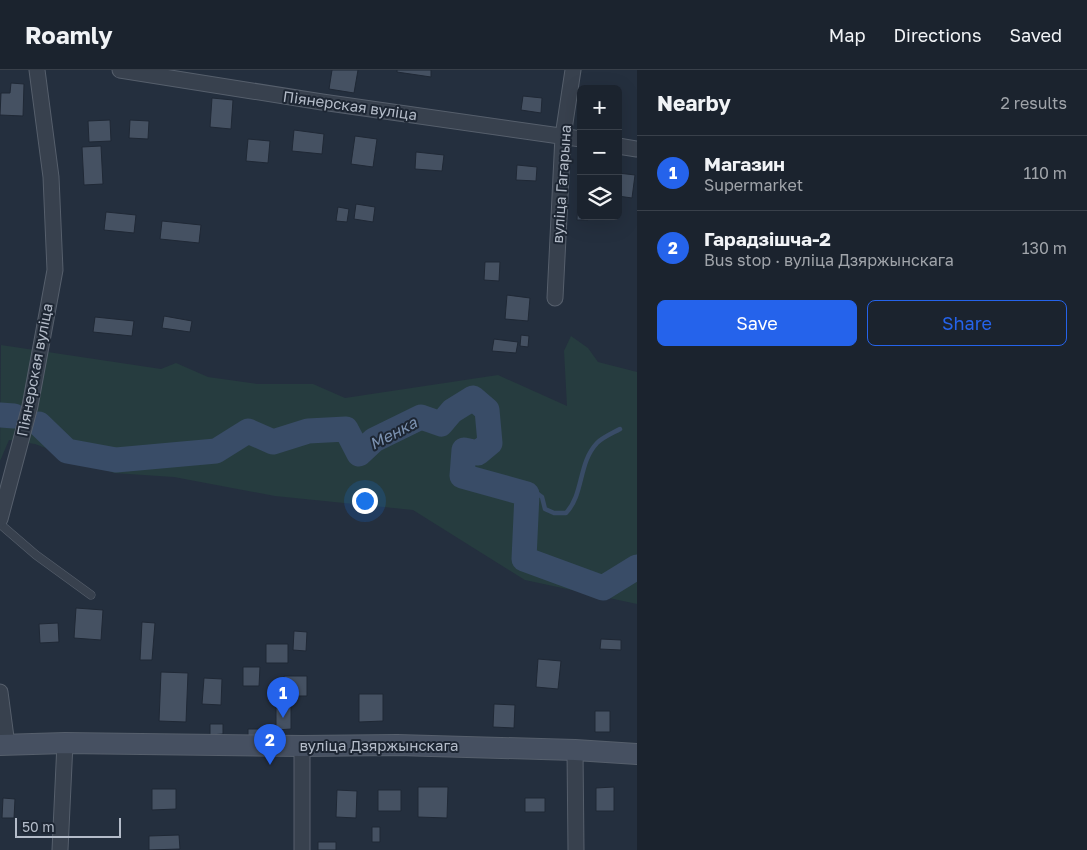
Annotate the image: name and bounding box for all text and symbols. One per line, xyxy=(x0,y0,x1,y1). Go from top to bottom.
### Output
text: Roamly xyxy=(25,20,113,49)
text: Map xyxy=(829,24,865,46)
text: Directions xyxy=(893,24,981,46)
text: Saved xyxy=(1009,24,1062,46)
map controls xyxy=(577,85,622,220)
button: + xyxy=(577,85,622,130)
street label: Піянерская вуліца xyxy=(282,87,418,123)
text: Nearby xyxy=(657,90,731,116)
text: 2 results xyxy=(1001,93,1067,113)
street label: вуліца Гагарына xyxy=(548,124,574,244)
button: − xyxy=(577,130,622,175)
text: Магазин xyxy=(704,152,785,175)
text: 1 xyxy=(669,163,677,183)
text: 110 m xyxy=(1023,163,1067,183)
button: layers xyxy=(577,175,622,220)
text: Supermarket xyxy=(704,175,803,195)
text: Гарадзішча-2 xyxy=(704,227,831,250)
text: 2 xyxy=(668,238,678,258)
text: 130 m xyxy=(1022,238,1067,258)
text: Bus stop · вуліца Дзяржынскага xyxy=(704,250,954,270)
button: Save xyxy=(657,300,857,346)
button: Share xyxy=(867,300,1067,346)
street label: Піянерская вуліца xyxy=(12,302,56,438)
water label: Менка xyxy=(366,412,421,454)
your location xyxy=(352,488,378,514)
pin: 1 xyxy=(267,677,299,718)
pin: 2 xyxy=(254,724,286,765)
street label: вуліца Дзяржынскага xyxy=(299,736,459,754)
scale bar xyxy=(15,815,121,838)
text: 50 m xyxy=(22,818,55,835)

